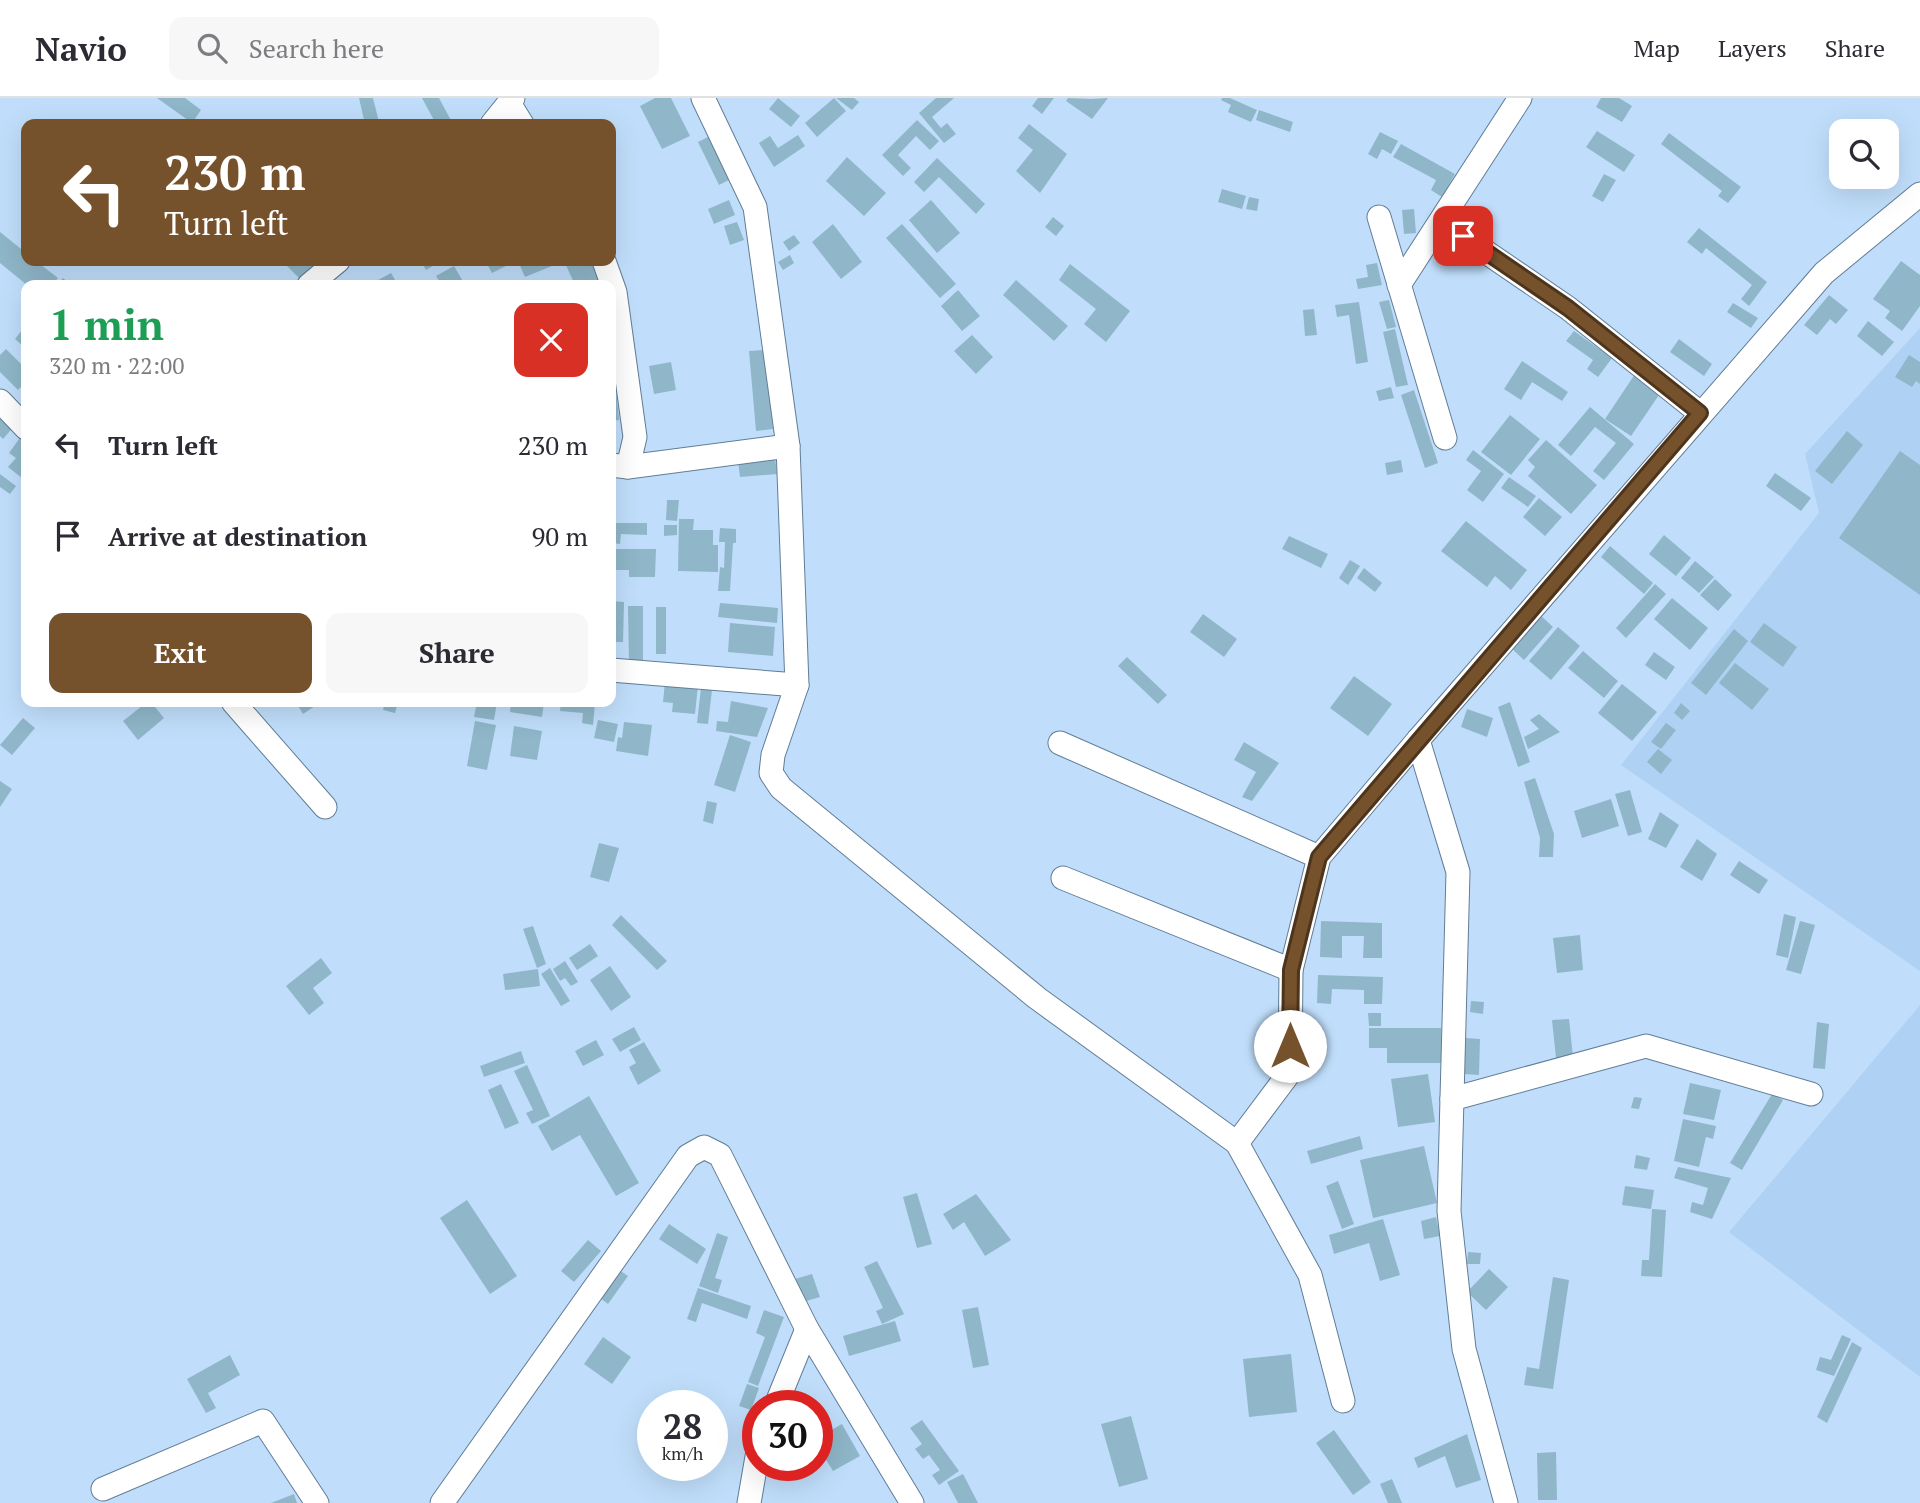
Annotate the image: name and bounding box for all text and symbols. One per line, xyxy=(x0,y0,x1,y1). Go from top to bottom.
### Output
search box xyxy=(169,17,659,80)
text: Navio xyxy=(35,27,127,70)
icon: search xyxy=(193,29,231,67)
text: Search here xyxy=(249,31,384,65)
text: Map xyxy=(1633,32,1680,64)
text: Layers xyxy=(1718,32,1787,64)
text: Share xyxy=(1825,32,1885,64)
map controls xyxy=(1829,119,1899,189)
button: search xyxy=(1829,119,1899,189)
text: 230 m xyxy=(164,139,306,204)
icon: left xyxy=(49,147,140,238)
text: Turn left xyxy=(164,202,288,244)
pin xyxy=(1433,206,1493,266)
icon: arrive xyxy=(1444,217,1482,255)
text: 1 min xyxy=(49,296,164,352)
button: close xyxy=(514,303,588,377)
text: 320 m · 22:00 xyxy=(49,350,184,381)
icon: left xyxy=(49,426,87,464)
text: Turn left xyxy=(108,428,218,462)
text: 230 m xyxy=(518,428,588,462)
icon: arrive xyxy=(49,517,87,555)
text: Arrive at destination xyxy=(108,519,367,553)
text: 90 m xyxy=(532,519,588,553)
button: Exit xyxy=(49,613,312,693)
button: Share xyxy=(326,613,588,693)
position arrow xyxy=(1253,1009,1327,1083)
speed limit sign: 30 xyxy=(742,1390,833,1481)
text: 28 xyxy=(663,1403,702,1449)
text: km/h xyxy=(662,1441,703,1465)

